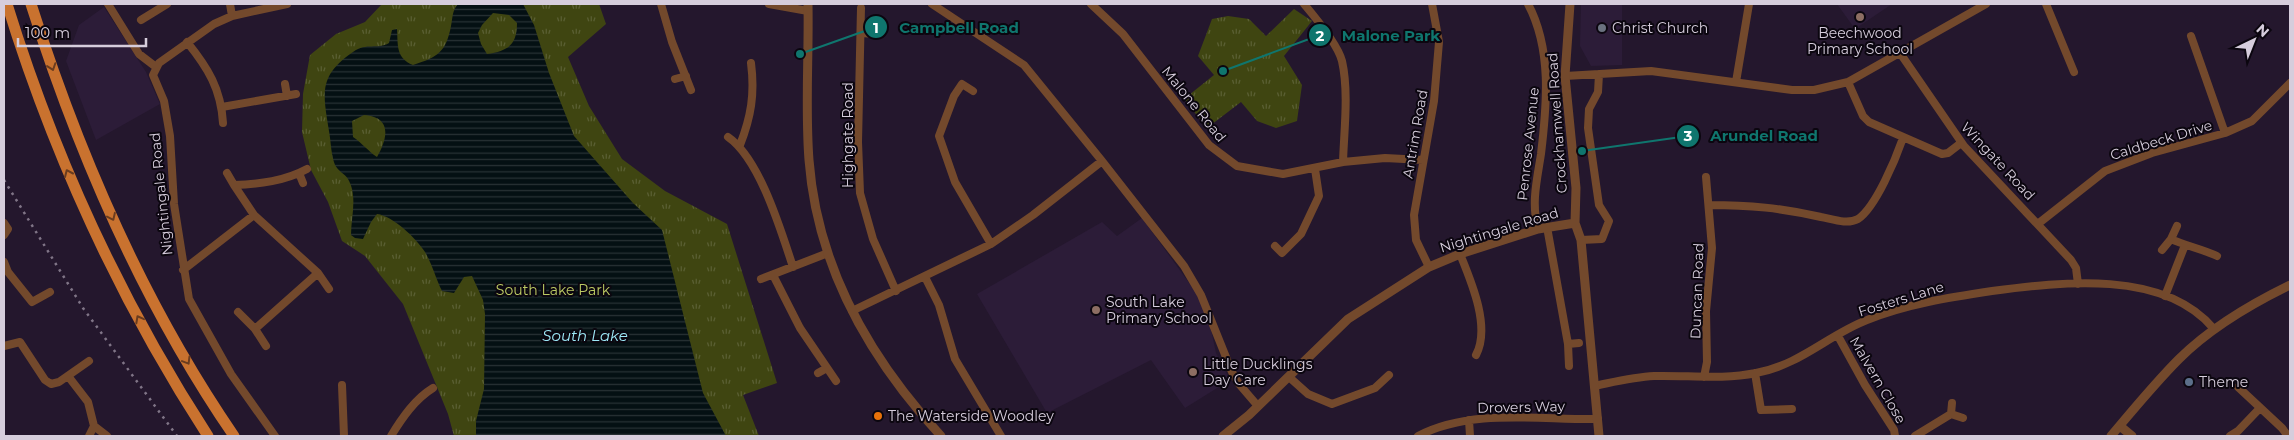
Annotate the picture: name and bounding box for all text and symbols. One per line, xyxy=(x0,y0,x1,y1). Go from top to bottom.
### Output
marker: Beechwood Primary School xyxy=(1854,11,1866,23)
callout: Campbell Road xyxy=(864,12,1028,42)
scale bar xyxy=(18,15,145,47)
north arrow xyxy=(2229,15,2279,65)
text: 1 xyxy=(873,18,879,37)
text: Campbell Road xyxy=(899,18,1019,37)
place label: Christ Church xyxy=(1612,19,1708,37)
callout: Malone Park xyxy=(1307,20,1451,50)
text: N xyxy=(2253,20,2273,41)
marker: Christ Church xyxy=(1596,22,1608,34)
text: 100 m xyxy=(25,23,70,42)
place label: Beechwood Primary School xyxy=(1807,24,1913,58)
text: 2 xyxy=(1316,26,1325,45)
text: Malone Park xyxy=(1342,26,1440,45)
street label: Crockhamwell Road xyxy=(1543,52,1571,194)
one-way arrow xyxy=(46,62,56,70)
street label: Malone Road xyxy=(1158,62,1230,146)
street label: Highgate Road xyxy=(839,82,857,188)
street label: Penrose Avenue xyxy=(1513,86,1543,202)
street label: Antrim Road xyxy=(1398,88,1432,180)
street label: Caldbeck Drive xyxy=(2108,116,2214,164)
street label: Wingate Road xyxy=(1957,118,2039,204)
callout: Arundel Road xyxy=(1675,121,1828,151)
text: 3 xyxy=(1683,126,1693,145)
text: Arundel Road xyxy=(1709,126,1818,145)
street label: Nightingale Road xyxy=(146,132,176,256)
one-way arrow xyxy=(64,169,75,178)
street label: Nightingale Road xyxy=(1437,203,1561,257)
one-way arrow xyxy=(106,212,117,221)
street label: Duncan Road xyxy=(1686,243,1708,339)
street label: Fosters Lane xyxy=(1856,277,1946,321)
park label: South Lake Park xyxy=(496,281,611,299)
place label: South Lake Primary School xyxy=(1106,293,1212,327)
marker: South Lake Primary School xyxy=(1090,304,1102,316)
one-way arrow xyxy=(135,315,145,324)
water label: South Lake xyxy=(542,326,628,345)
street label: Malvern Close xyxy=(1846,333,1910,427)
place label: Little Ducklings Day Care xyxy=(1203,355,1313,389)
one-way arrow xyxy=(181,356,191,365)
marker: Little Ducklings Day Care xyxy=(1187,366,1199,378)
place label: Theme xyxy=(2199,373,2248,391)
marker: Theme xyxy=(2183,376,2195,388)
street label: Drovers Way xyxy=(1477,397,1565,417)
place label: The Waterside Woodley xyxy=(888,407,1054,425)
marker: The Waterside Woodley xyxy=(872,410,884,422)

